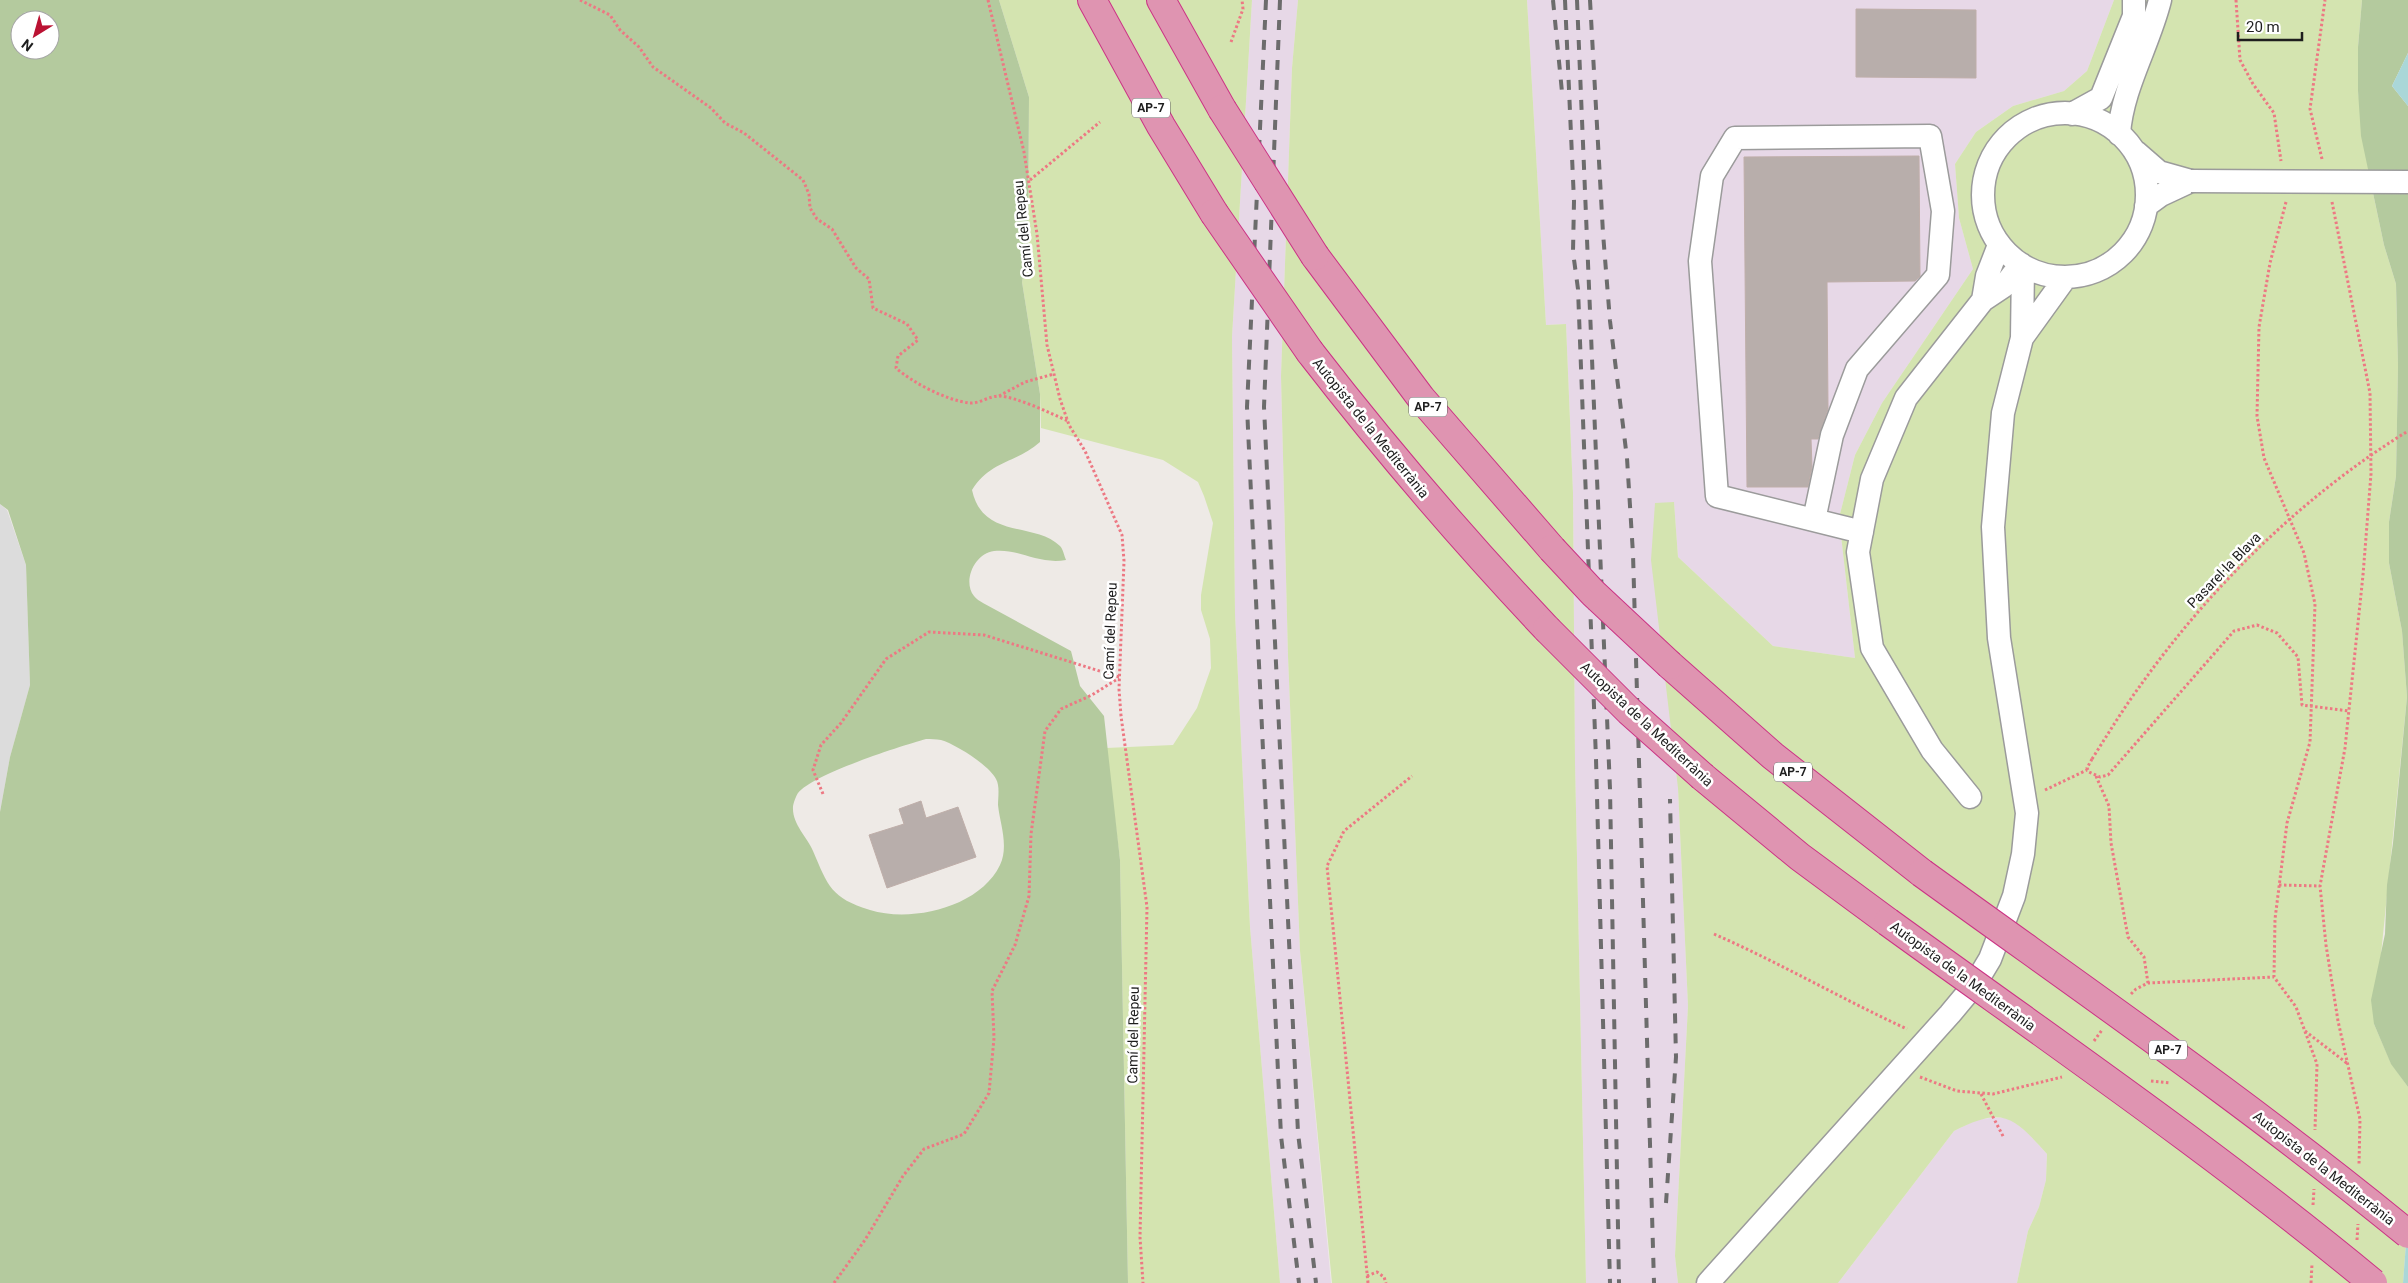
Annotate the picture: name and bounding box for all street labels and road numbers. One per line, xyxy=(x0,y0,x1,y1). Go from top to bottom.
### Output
road number: AP-7 xyxy=(1132,99,1170,118)
street label: Camí del Repeu xyxy=(1010,180,1036,278)
street label: Autopista de la Mediterrània xyxy=(1310,355,1432,501)
road number: AP-7 xyxy=(1409,398,1447,417)
street label: Pasarel·la Blava xyxy=(2184,529,2264,611)
street label: Camí del Repeu xyxy=(1100,582,1120,680)
street label: Autopista de la Mediterrània xyxy=(1577,658,1717,790)
road number: AP-7 xyxy=(1774,762,1812,782)
street label: Autopista de la Mediterrània xyxy=(1887,918,2039,1034)
street label: Camí del Repeu xyxy=(1124,986,1142,1084)
road number: AP-7 xyxy=(2149,1040,2187,1060)
street label: Autopista de la Mediterrània xyxy=(2250,1108,2398,1228)

